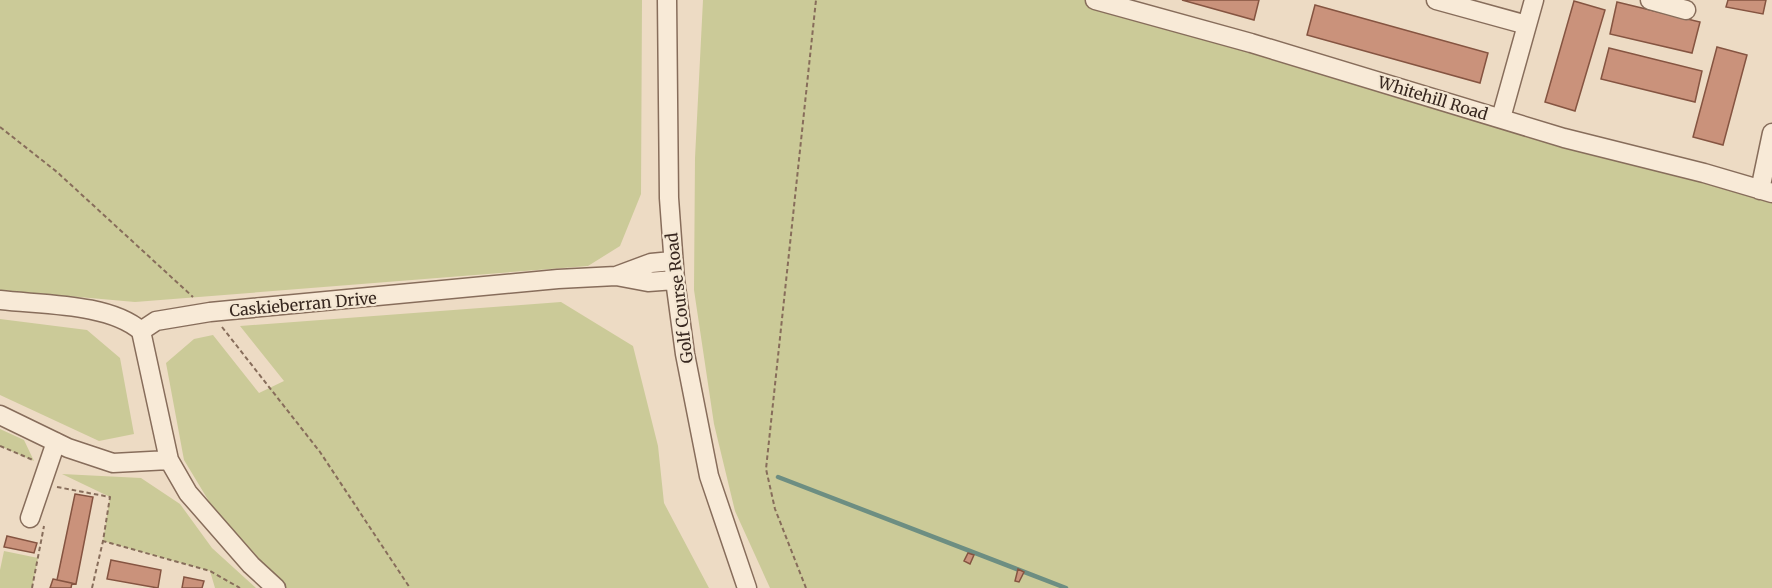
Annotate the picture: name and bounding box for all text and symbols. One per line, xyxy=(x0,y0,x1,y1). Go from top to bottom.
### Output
street label: Whitehill Road xyxy=(1375,71,1491,124)
street label: Golf Course Road xyxy=(661,231,697,364)
street label: Caskieberran Drive xyxy=(229,288,377,320)

